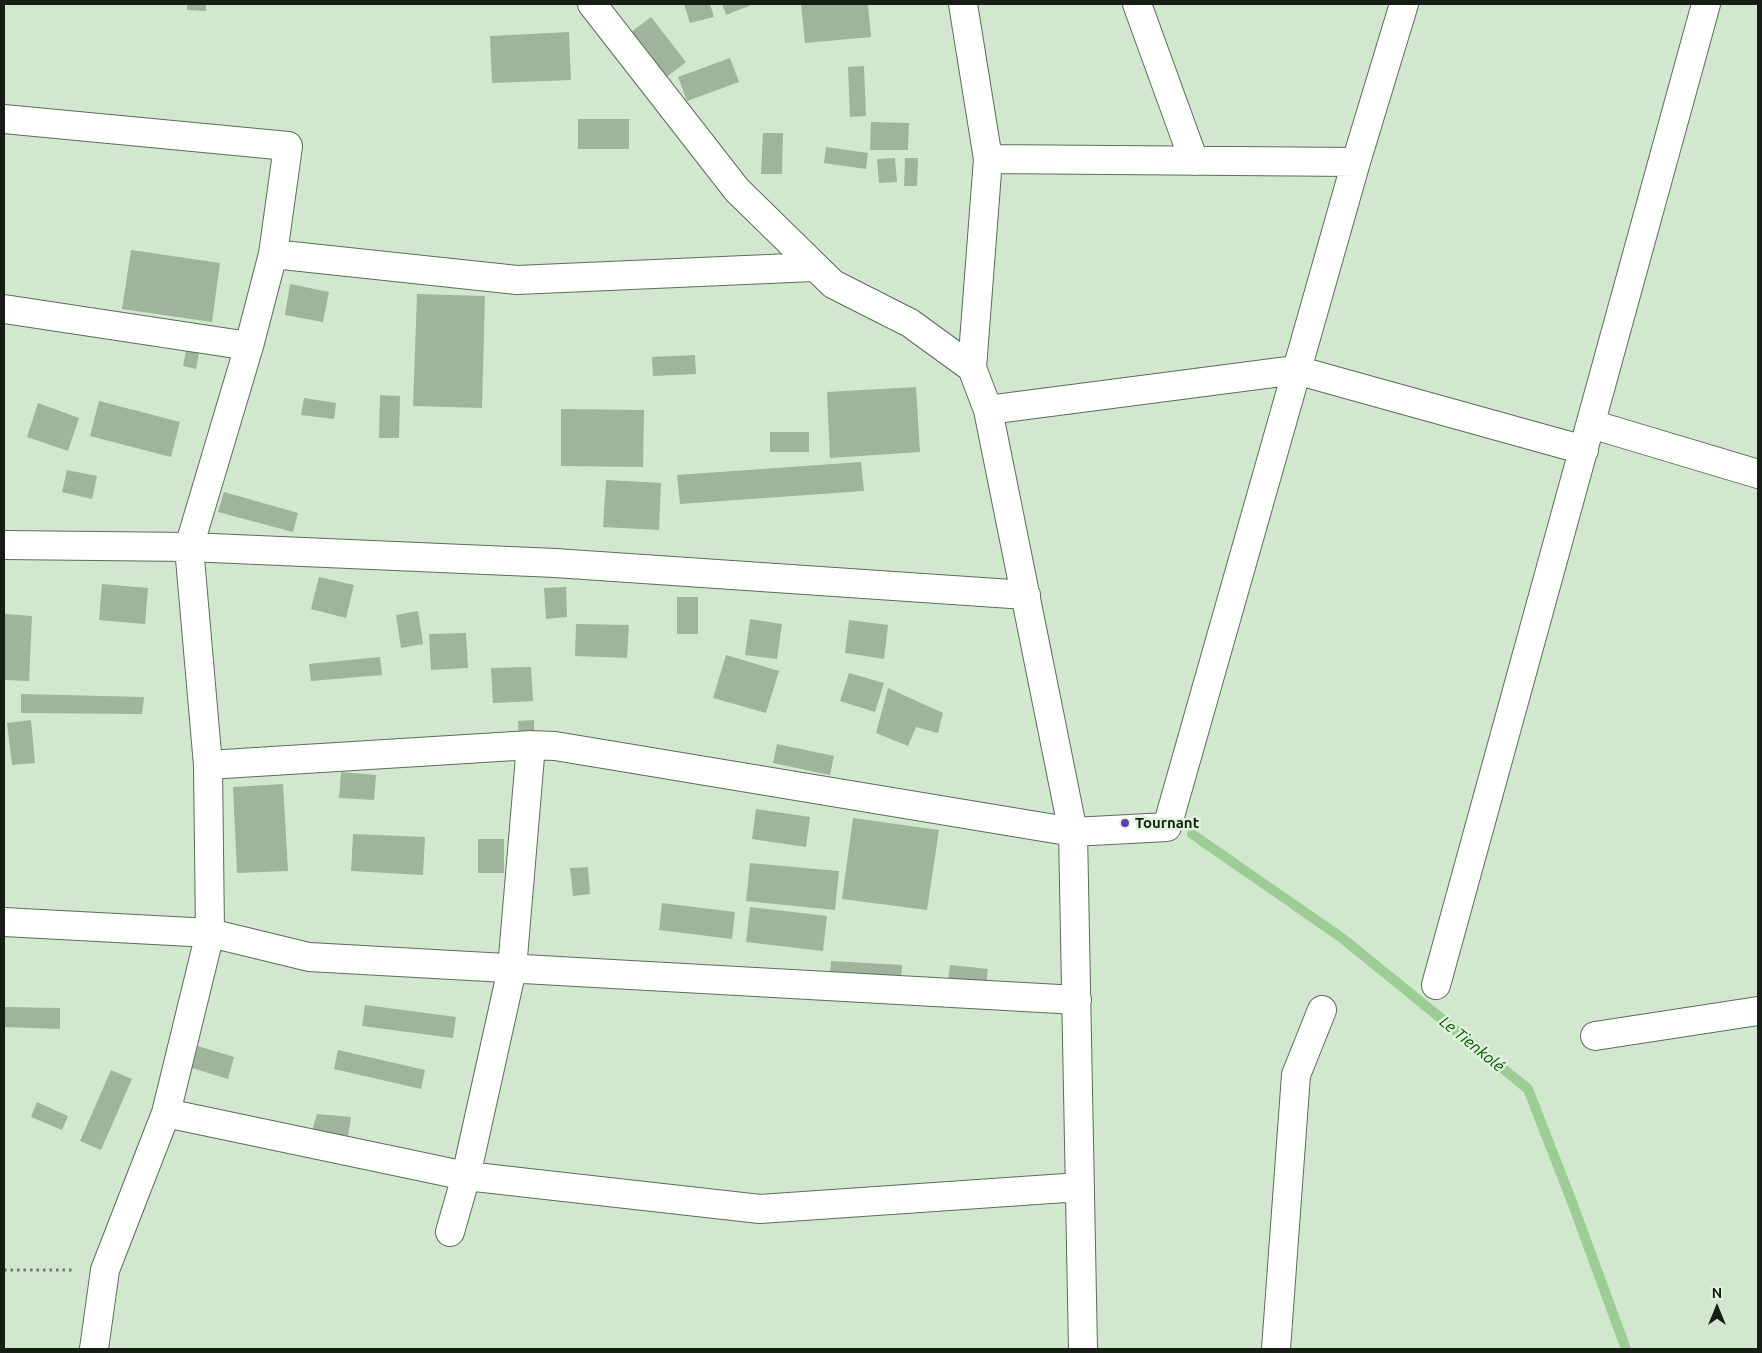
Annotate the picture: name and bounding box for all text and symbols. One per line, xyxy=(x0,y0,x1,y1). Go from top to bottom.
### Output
place label: Tournant xyxy=(1135,814,1199,832)
marker: Tournant xyxy=(1119,817,1131,829)
water label: Le Tienkolé xyxy=(1436,1012,1508,1076)
north arrow xyxy=(1692,1283,1742,1333)
text: N xyxy=(1712,1285,1722,1301)

